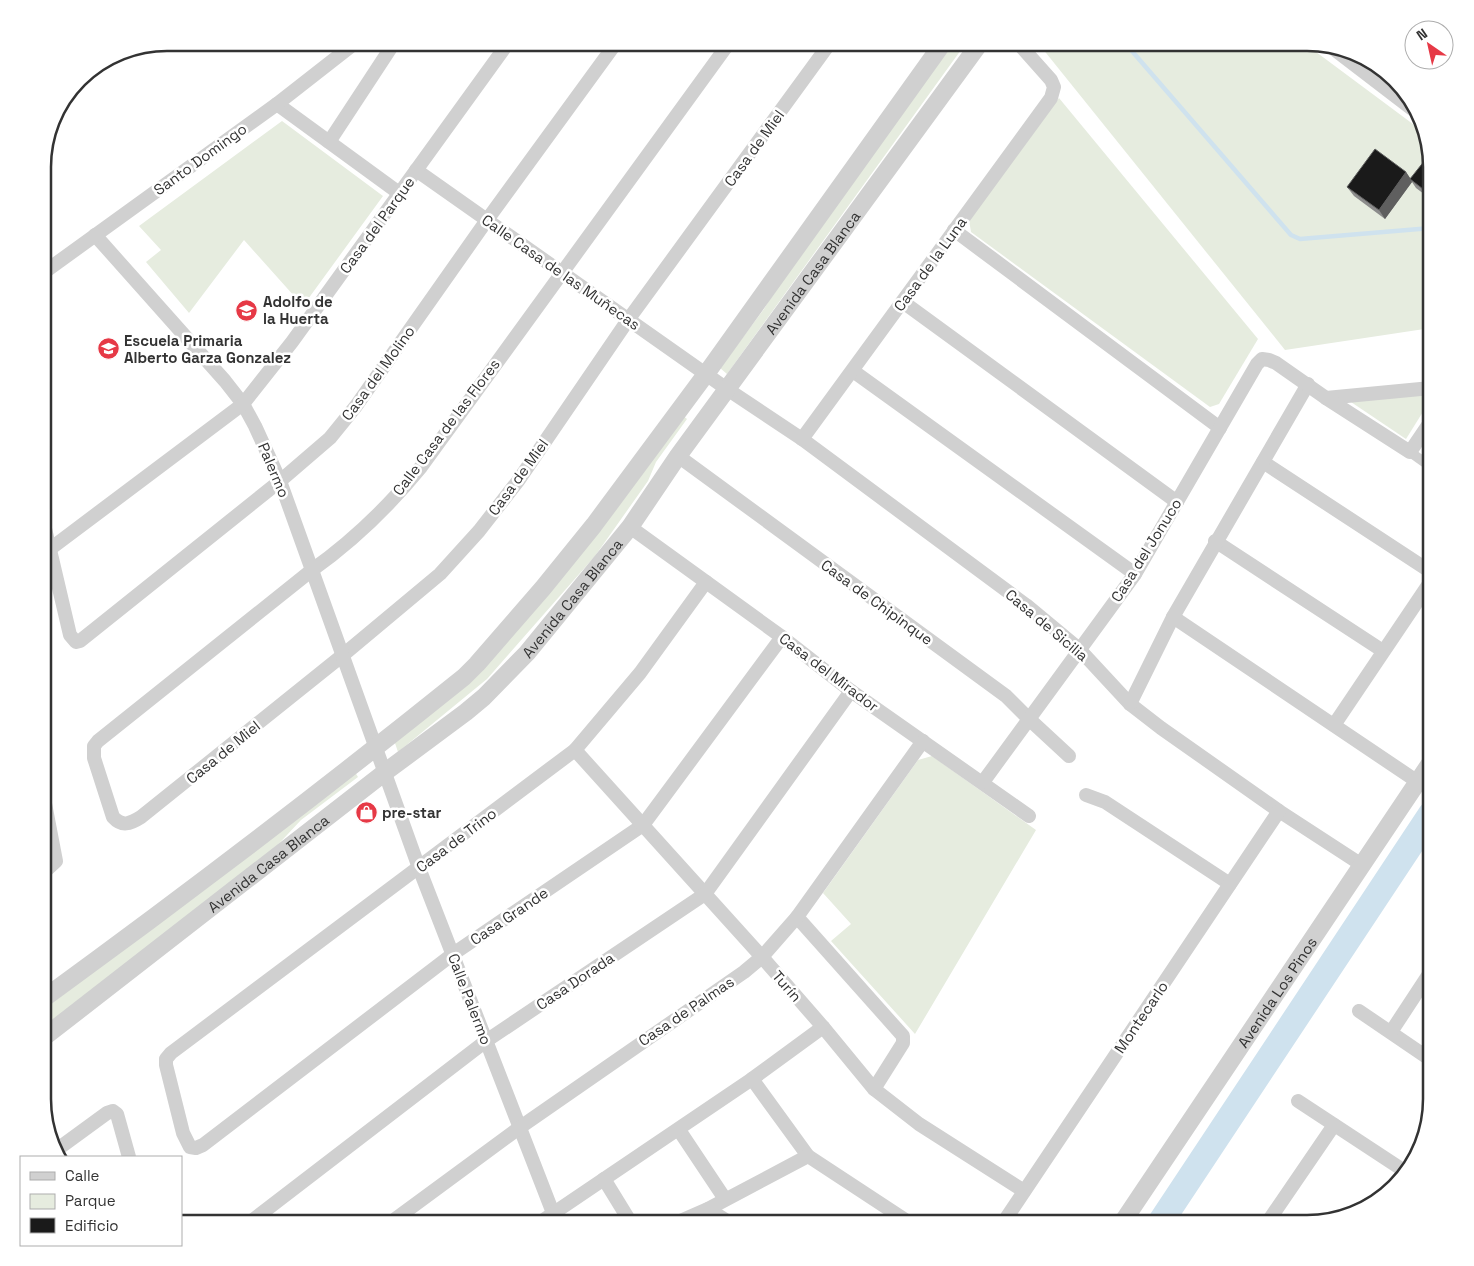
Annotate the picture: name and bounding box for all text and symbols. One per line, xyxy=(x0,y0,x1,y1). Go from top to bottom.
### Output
north arrow xyxy=(1404,20,1454,70)
text: N xyxy=(1413,24,1431,44)
street label: Casa de Miel xyxy=(720,106,788,190)
street label: Santo Domingo xyxy=(150,119,250,199)
street label: Casa del Parque xyxy=(335,173,419,277)
street label: Avenida Casa Blanca xyxy=(761,206,864,338)
street label: Calle Casa de las Muñecas xyxy=(478,210,644,334)
street label: Casa de la Luna xyxy=(889,213,971,315)
place label: Adolfo de la Huerta xyxy=(263,292,333,328)
school or university icon: Adolfo de la Huerta xyxy=(235,298,259,322)
street label: Casa del Molino xyxy=(337,322,419,424)
place label: Escuela Primaria Alberto Garza Gonzalez xyxy=(124,331,291,367)
school or university icon: Escuela Primaria Alberto Garza Gonzalez xyxy=(96,337,120,361)
street label: Calle Casa de las Flores xyxy=(388,355,504,499)
street label: Casa de Miel xyxy=(484,435,552,519)
street label: Palermo xyxy=(254,440,294,500)
street label: Casa del Jonuco xyxy=(1106,495,1186,605)
street label: Avenida Casa Blanca xyxy=(518,534,627,662)
street label: Casa de Chipinque xyxy=(817,555,937,649)
street label: Casa de Sicilia xyxy=(1002,585,1093,665)
street label: Casa del Mirador xyxy=(776,628,883,716)
street label: Casa de Miel xyxy=(182,716,264,788)
shop icon: pre-star xyxy=(354,800,378,824)
place label: pre-star xyxy=(382,803,442,822)
street label: Casa de Trino xyxy=(412,804,500,876)
street label: Avenida Casa Blanca xyxy=(204,810,333,916)
street label: Casa Grande xyxy=(466,883,552,949)
street label: Avenida Los Pinos xyxy=(1233,933,1321,1051)
street label: Casa Dorada xyxy=(532,948,618,1014)
street label: Calle Palermo xyxy=(444,951,496,1047)
street label: Turín xyxy=(768,966,806,1006)
street label: Casa de Palmas xyxy=(634,972,738,1050)
street label: Montecarlo xyxy=(1110,977,1172,1057)
legend xyxy=(20,1156,182,1246)
text: Calle xyxy=(65,1166,100,1185)
text: Parque xyxy=(65,1191,116,1210)
text: Edificio xyxy=(65,1216,119,1235)

